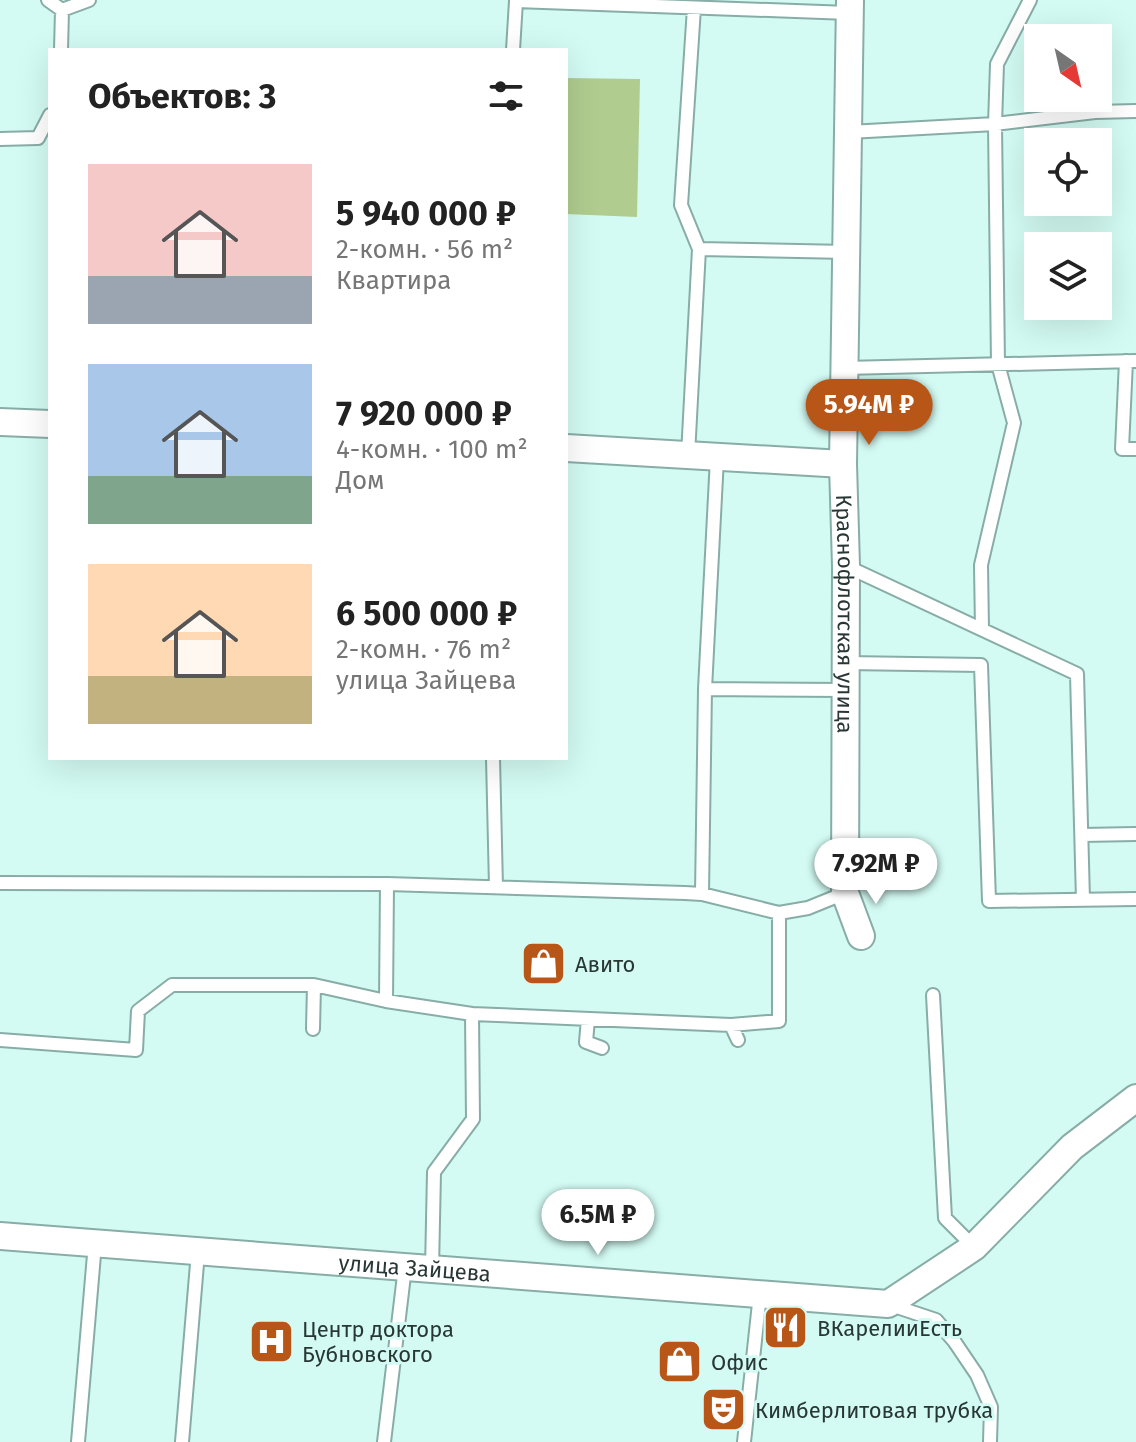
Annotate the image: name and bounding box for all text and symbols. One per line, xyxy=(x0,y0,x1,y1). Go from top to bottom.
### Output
north arrow xyxy=(1024,24,1112,112)
map controls xyxy=(1024,24,1112,320)
icon: filters xyxy=(484,74,528,118)
text: Объектов: 3 xyxy=(88,76,276,117)
button: locate xyxy=(1024,128,1112,216)
text: 5 940 000 ₽ xyxy=(336,193,516,234)
icon: home xyxy=(152,196,248,292)
button: layers xyxy=(1024,232,1112,320)
text: 2-комн. · 56 m² xyxy=(336,234,513,265)
text: Квартира xyxy=(336,265,451,296)
pin: 5.94M ₽ xyxy=(795,379,943,447)
text: 5.94M ₽ xyxy=(824,389,914,420)
text: 7 920 000 ₽ xyxy=(336,393,512,434)
icon: home xyxy=(152,396,248,492)
text: 4-комн. · 100 m² xyxy=(336,434,528,465)
text: Дом xyxy=(336,465,385,496)
street label: Краснофлотская улица xyxy=(830,494,860,734)
text: 6 500 000 ₽ xyxy=(336,593,517,634)
icon: home xyxy=(152,596,248,692)
text: 2-комн. · 76 m² xyxy=(336,634,511,665)
text: улица Зайцева xyxy=(336,665,516,696)
pin: 7.92M ₽ xyxy=(802,838,950,906)
text: 7.92M ₽ xyxy=(832,848,920,879)
shop icon: Авито xyxy=(520,940,568,988)
place label: Авито xyxy=(575,951,635,978)
pin: 6.5M ₽ xyxy=(533,1189,663,1257)
text: 6.5M ₽ xyxy=(559,1199,637,1230)
street label: улица Зайцева xyxy=(338,1248,492,1287)
restaurant icon: ВКарелииЕсть xyxy=(762,1304,810,1352)
place label: ВКарелииЕсть xyxy=(817,1315,962,1342)
place label: Центр доктора Бубновского xyxy=(302,1316,454,1368)
hospital icon: Центр доктора Бубновского xyxy=(247,1318,295,1366)
shop icon: Офис xyxy=(656,1338,704,1386)
place label: Офис xyxy=(711,1349,768,1376)
theatre icon: Кимберлитовая трубка xyxy=(700,1386,748,1434)
place label: Кимберлитовая трубка xyxy=(755,1397,993,1424)

